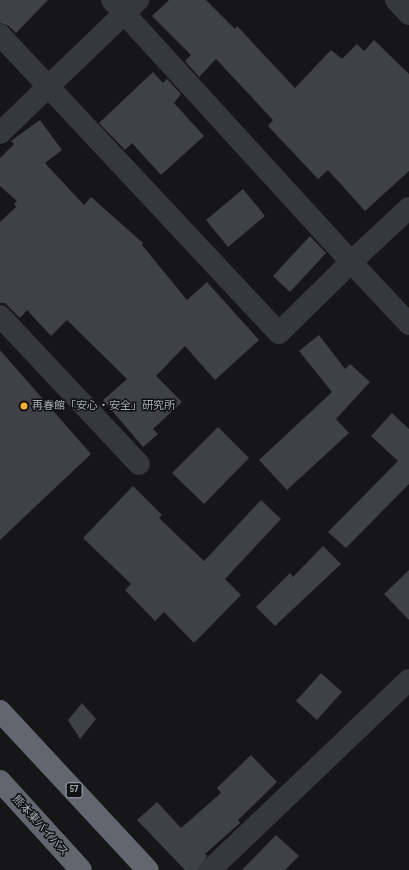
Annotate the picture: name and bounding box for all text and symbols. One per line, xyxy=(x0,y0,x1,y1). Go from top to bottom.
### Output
place label: 再春館「安心・安全」研究所 xyxy=(32,399,175,413)
marker: 再春館「安心・安全」研究所 xyxy=(19,401,29,411)
road number: 57 xyxy=(65,782,83,798)
street label: 熊本東バイパス xyxy=(9,793,71,859)

